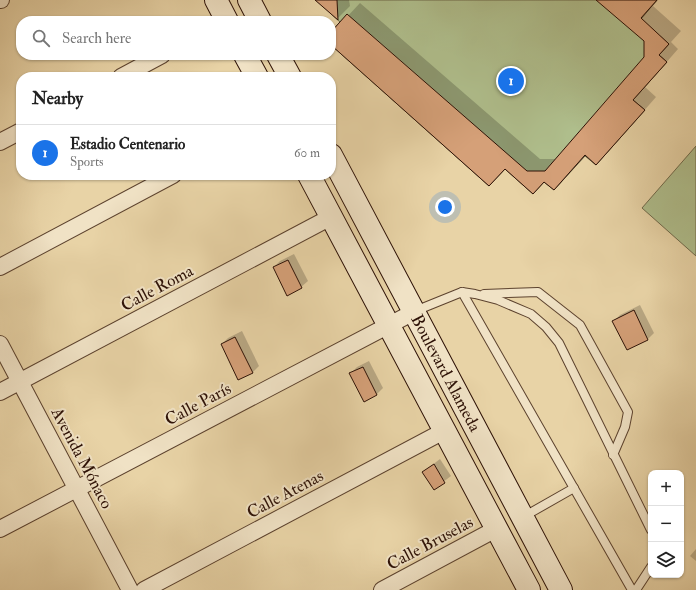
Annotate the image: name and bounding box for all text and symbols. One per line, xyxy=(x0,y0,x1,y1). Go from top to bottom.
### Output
search box xyxy=(16,16,336,60)
icon: search xyxy=(30,27,52,49)
text: Search here xyxy=(62,29,131,48)
pin: 1 xyxy=(498,66,524,96)
text: Nearby xyxy=(32,88,83,109)
text: Estadio Centenario xyxy=(70,135,185,154)
text: 1 xyxy=(43,145,47,161)
text: 60 m xyxy=(294,145,320,161)
text: Sports xyxy=(70,154,104,170)
your location xyxy=(435,197,455,217)
street label: Calle Roma xyxy=(117,260,198,316)
street label: Boulevard Alameda xyxy=(406,311,486,436)
street label: Calle París xyxy=(161,378,235,430)
street label: Avenida Mónaco xyxy=(46,403,118,512)
street label: Calle Atenas xyxy=(243,465,327,523)
map controls xyxy=(648,470,684,578)
button: + xyxy=(648,470,684,506)
button: − xyxy=(648,506,684,542)
street label: Calle Bruselas xyxy=(383,511,477,575)
button: layers xyxy=(648,542,684,578)

